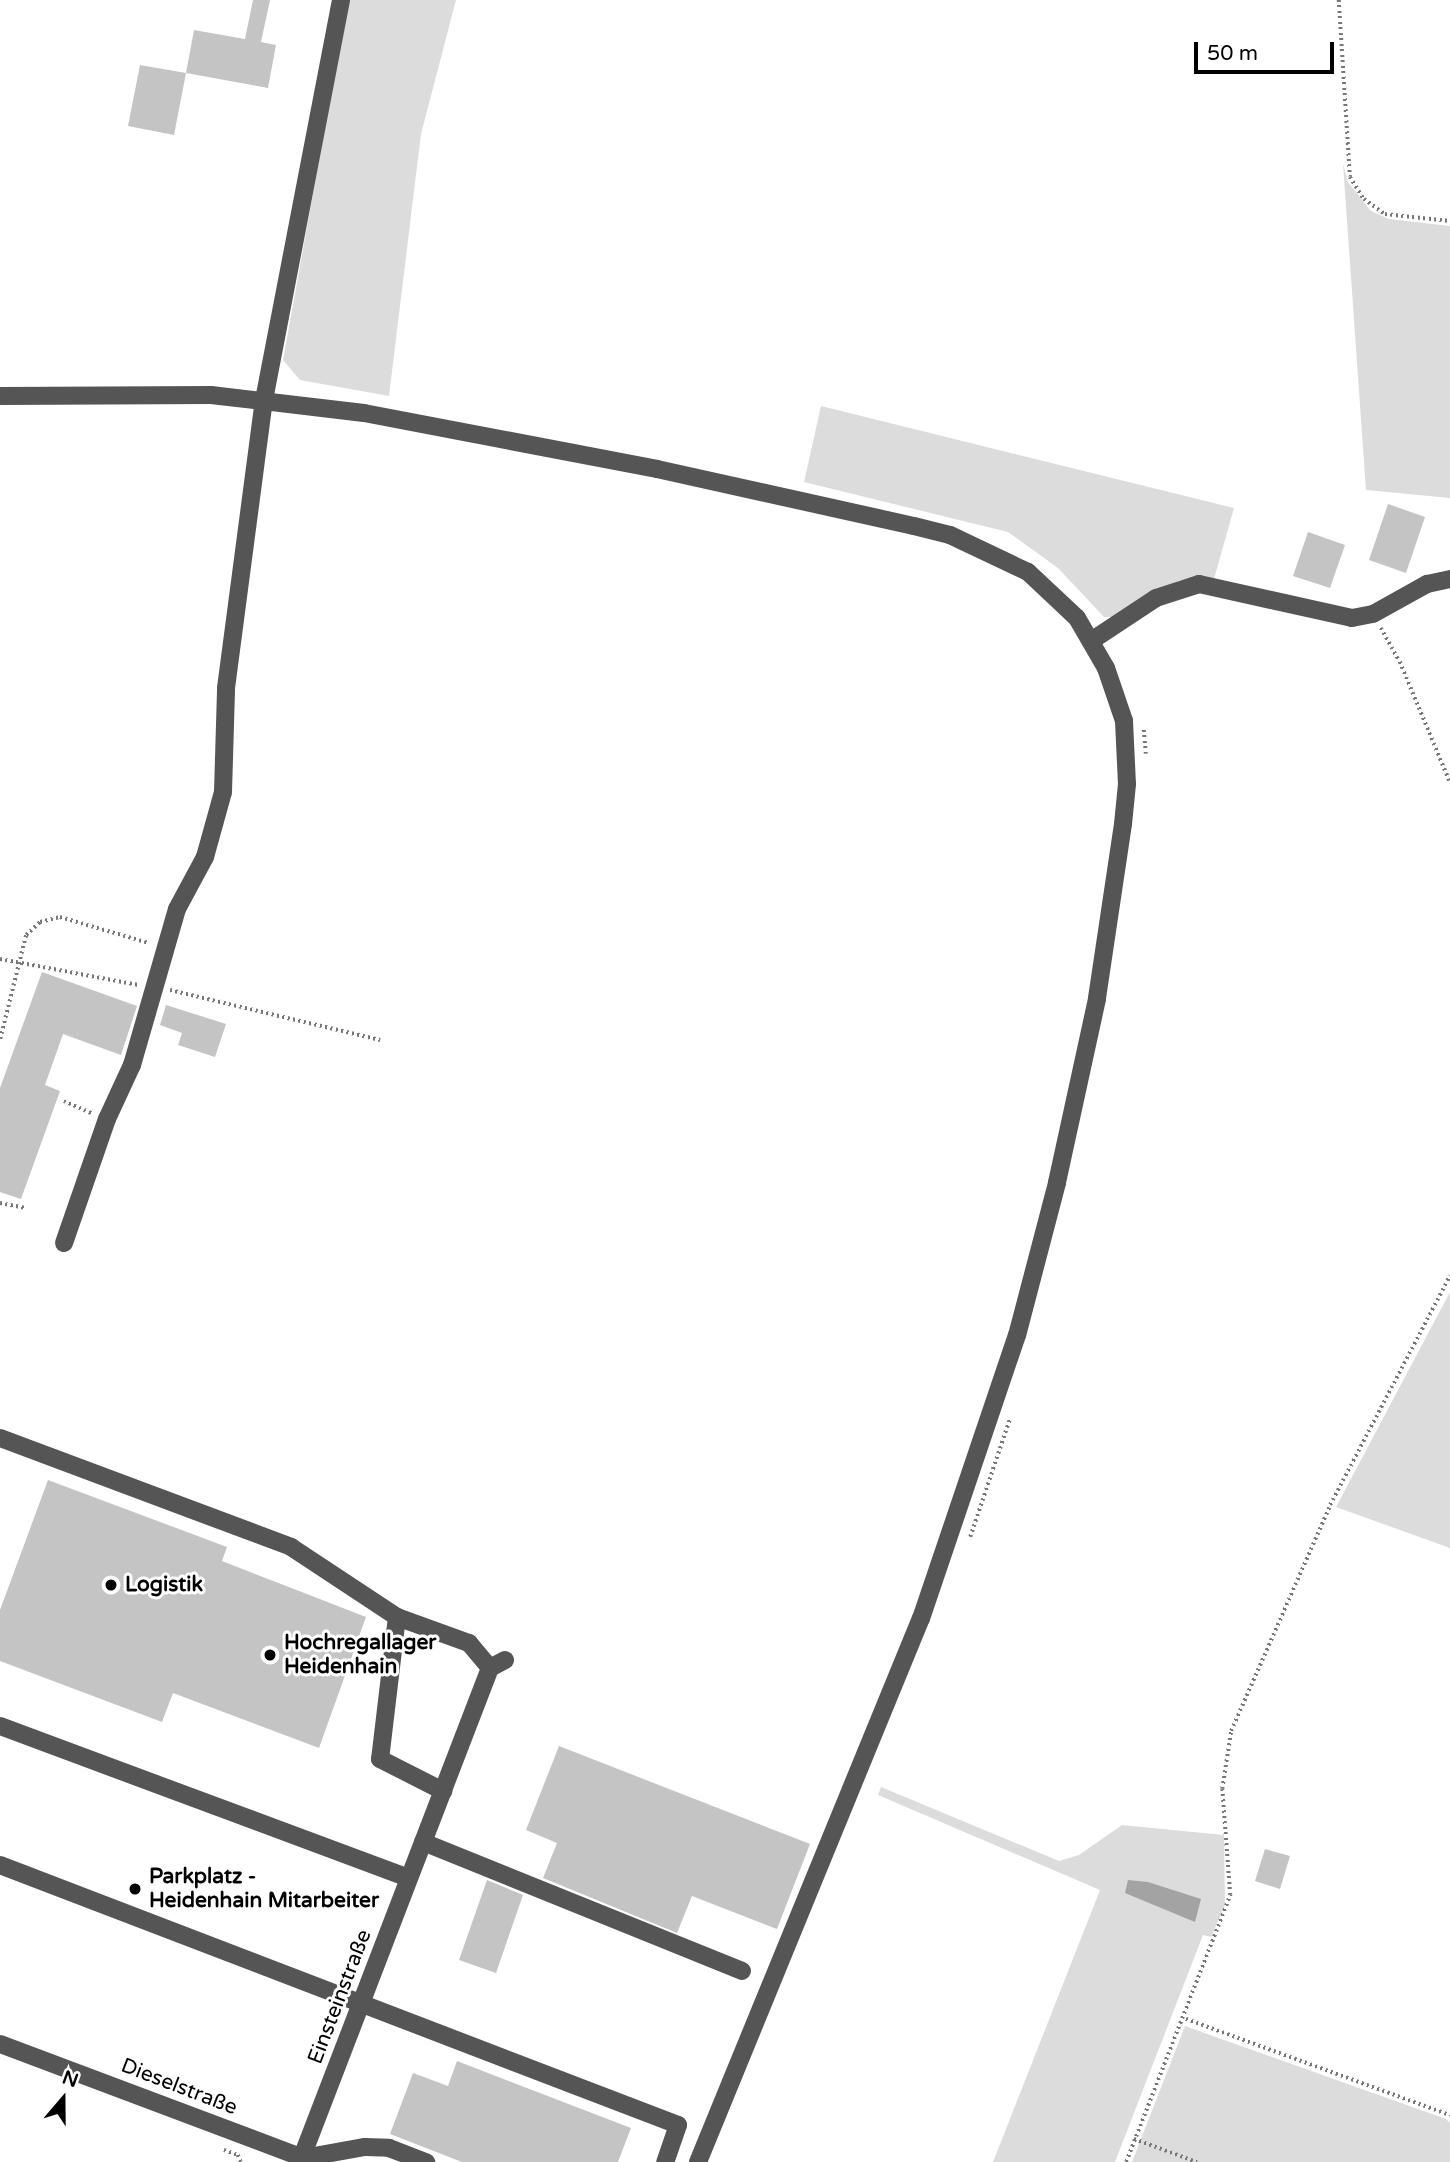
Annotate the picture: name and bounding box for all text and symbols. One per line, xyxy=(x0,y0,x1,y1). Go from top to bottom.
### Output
scale bar xyxy=(1198,28,1338,72)
text: 50 m xyxy=(1207,41,1258,66)
place label: Logistik xyxy=(125,1572,203,1598)
marker: Logistik xyxy=(103,1577,119,1593)
place label: Hochregallager Heidenhain xyxy=(284,1630,436,1680)
marker: Hochregallager Heidenhain xyxy=(262,1647,278,1663)
place label: Parkplatz - Heidenhain Mitarbeiter xyxy=(149,1864,379,1914)
marker: Parkplatz - Heidenhain Mitarbeiter xyxy=(127,1881,143,1897)
street label: Einsteinstraße xyxy=(303,1926,377,2068)
street label: Dieselstraße xyxy=(117,2053,241,2121)
north arrow xyxy=(28,2064,98,2134)
text: N xyxy=(59,2066,81,2092)

